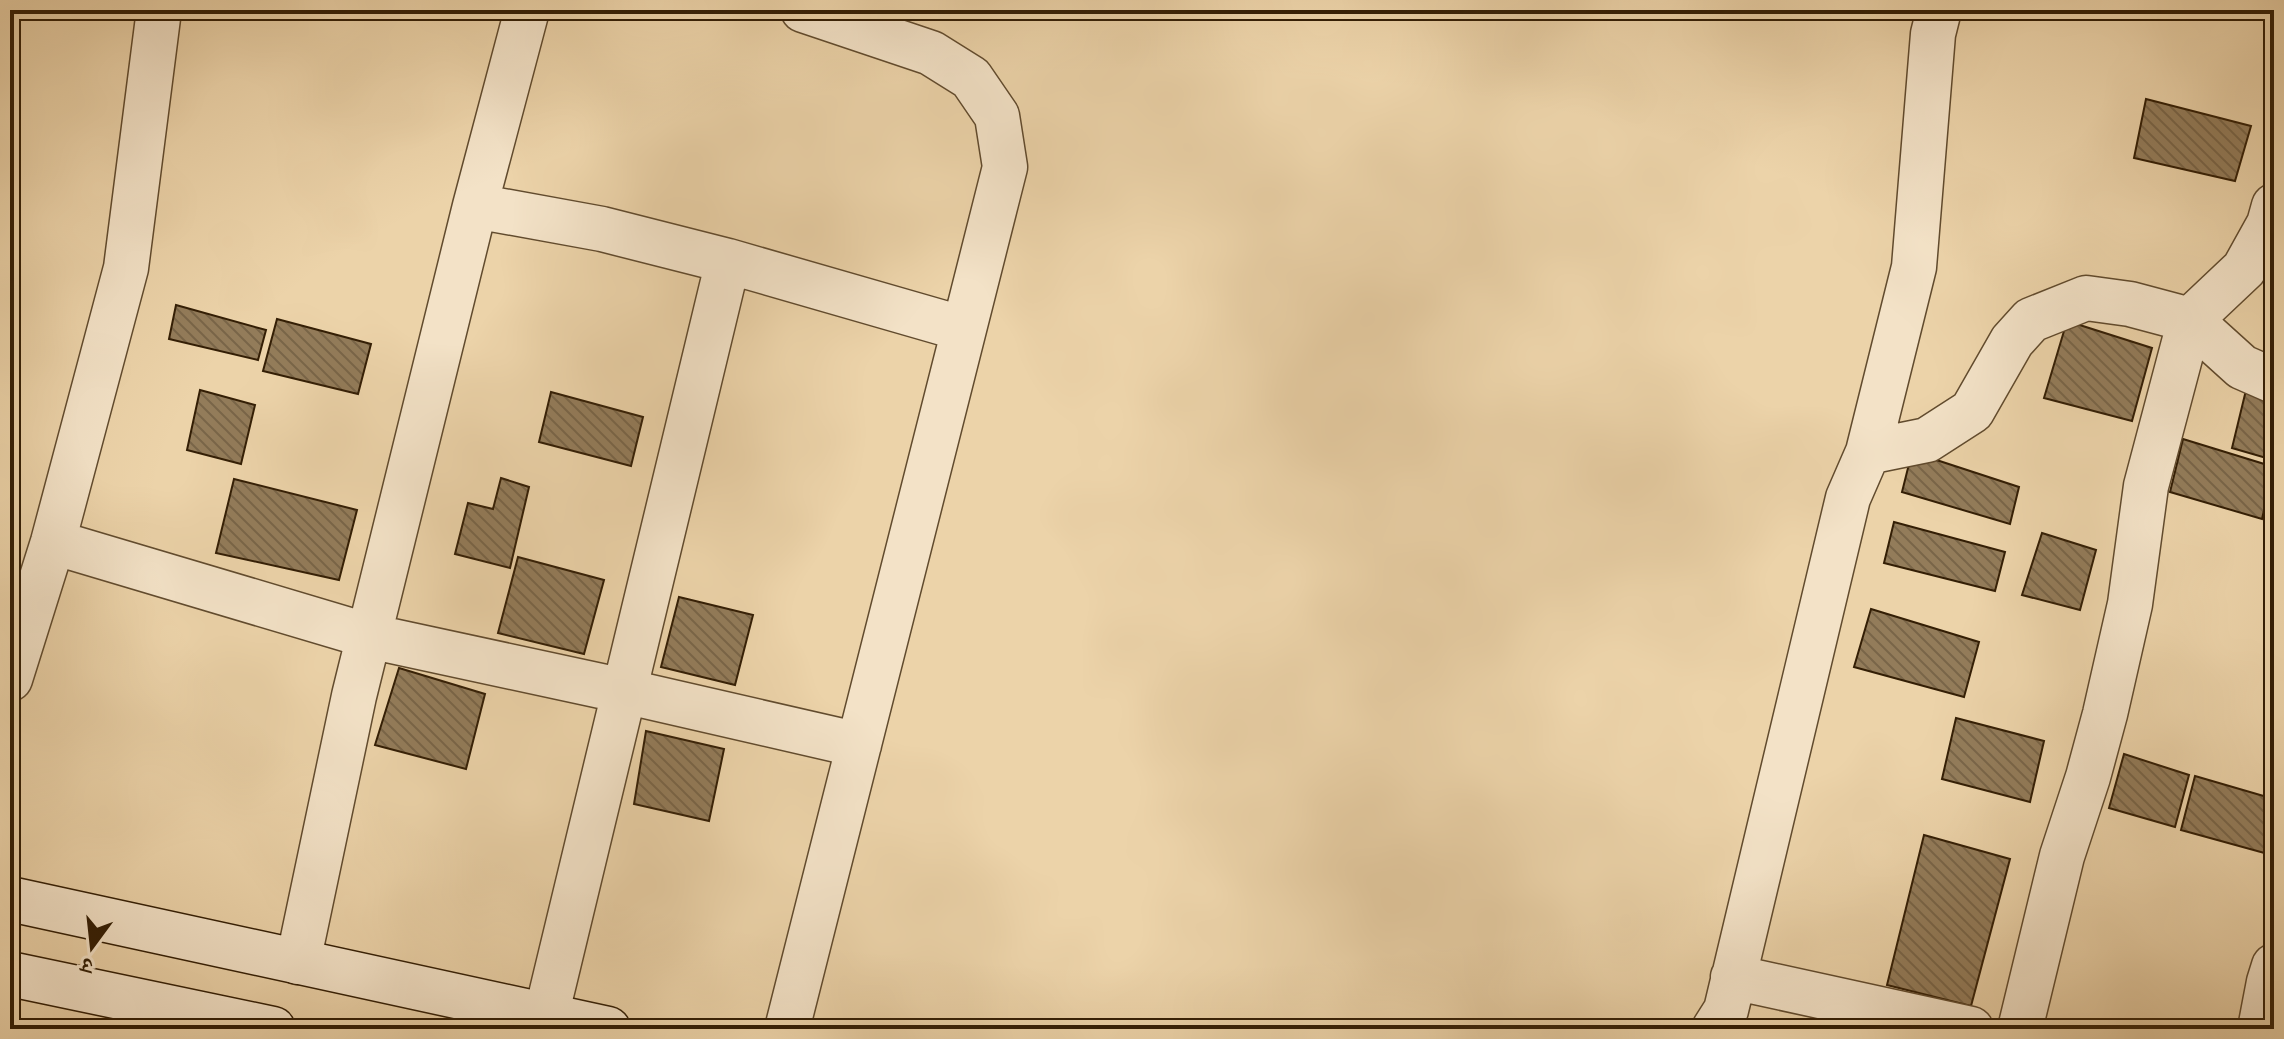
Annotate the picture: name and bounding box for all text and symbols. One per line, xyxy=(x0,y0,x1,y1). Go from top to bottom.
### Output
north arrow xyxy=(52,907,132,987)
text: उ xyxy=(76,946,99,981)

